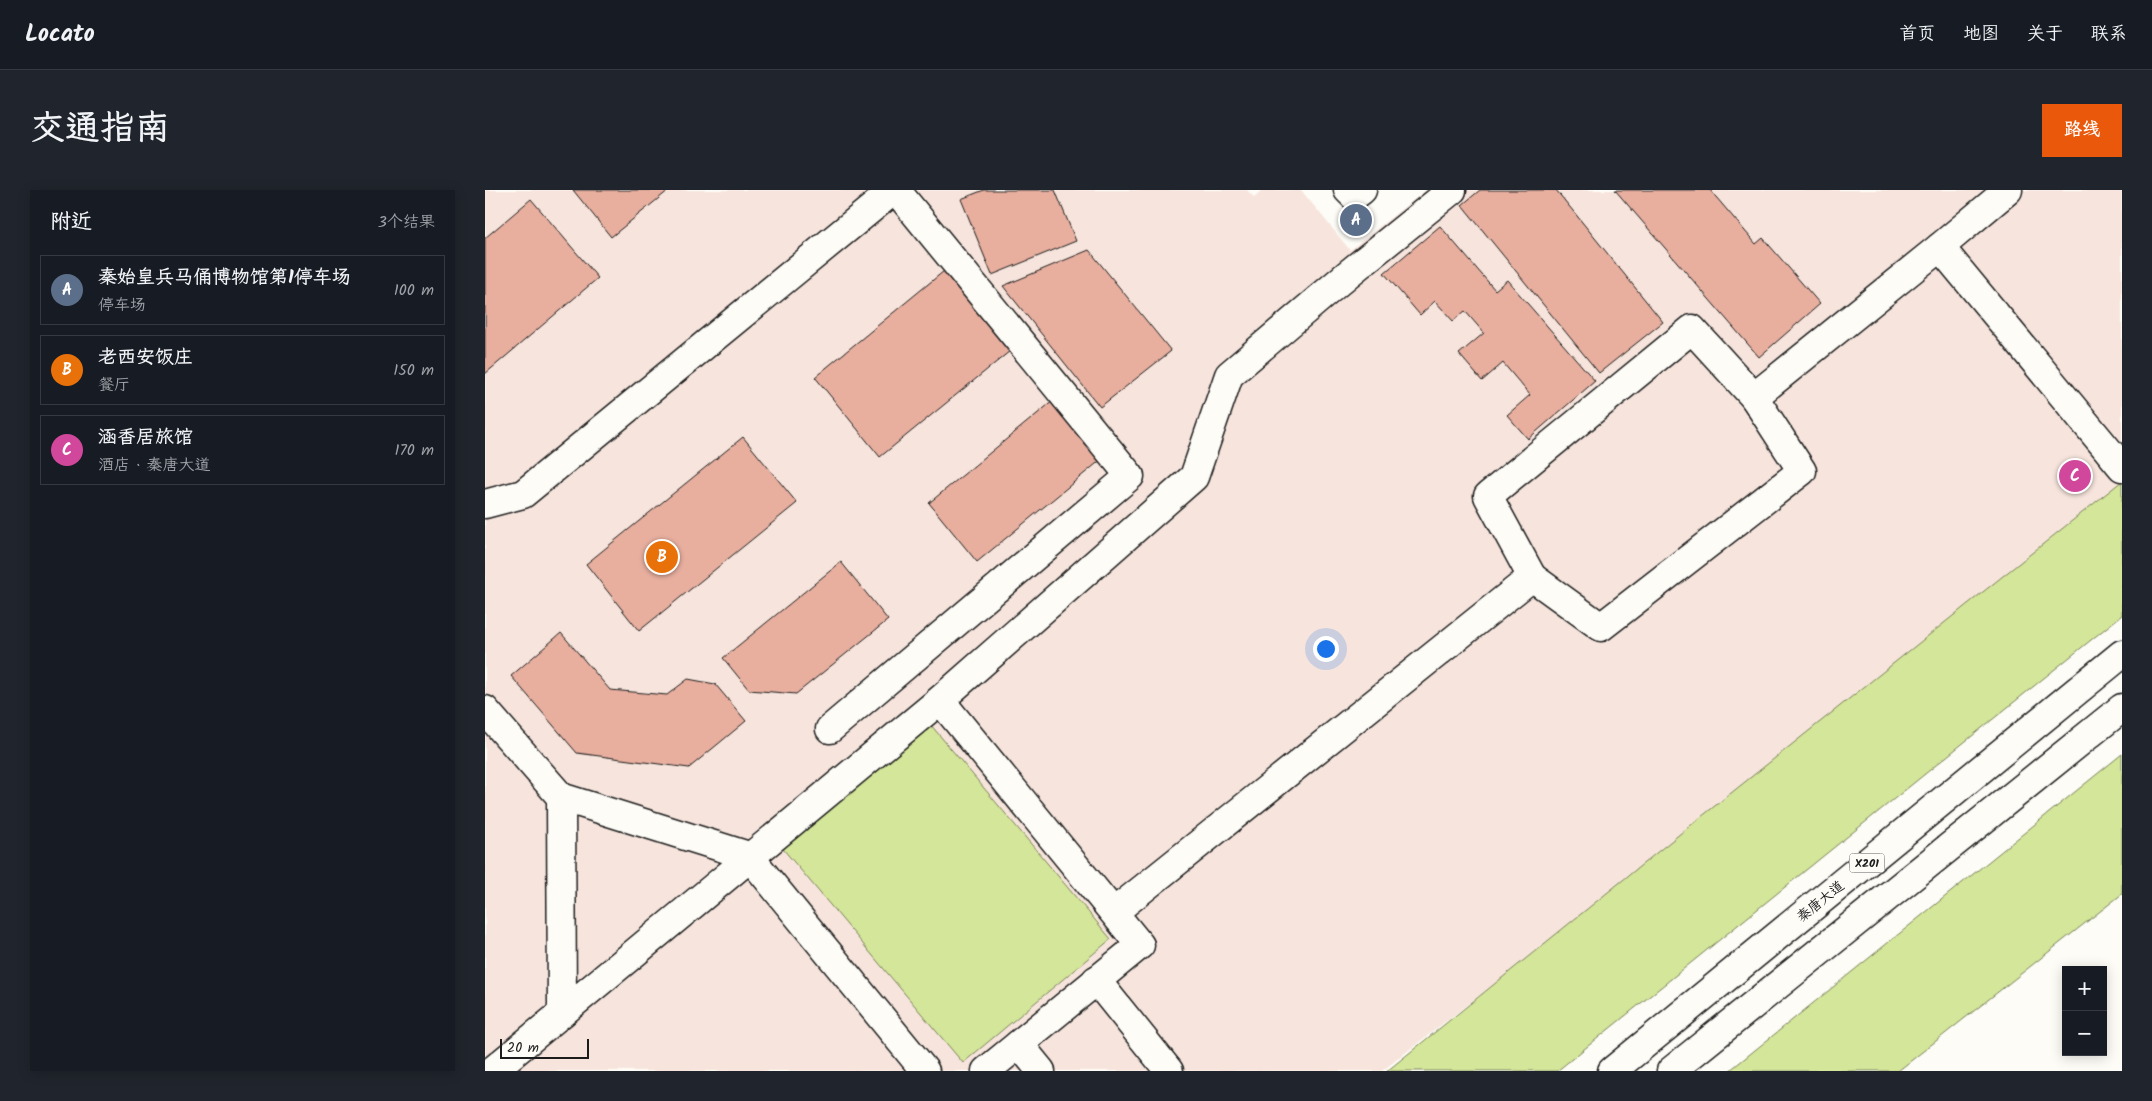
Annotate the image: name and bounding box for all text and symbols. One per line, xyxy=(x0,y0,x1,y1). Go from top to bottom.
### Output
text: Locato xyxy=(25,15,95,54)
text: 首页 xyxy=(1899,20,1935,49)
text: 地图 xyxy=(1963,20,1999,49)
text: 关于 xyxy=(2027,20,2063,49)
text: 联系 xyxy=(2091,20,2127,49)
text: 交通指南 xyxy=(30,102,170,158)
button: 路线 xyxy=(2042,104,2122,157)
pin: A xyxy=(1340,201,1372,239)
text: 附近 xyxy=(50,206,92,239)
text: 3个结果 xyxy=(378,210,435,235)
text: 秦始皇兵马俑博物馆第1停车场 xyxy=(98,263,351,293)
text: A xyxy=(62,278,72,303)
text: 100 m xyxy=(394,278,434,303)
text: 停车场 xyxy=(98,293,146,318)
text: 老西安饭庄 xyxy=(98,343,193,373)
text: B xyxy=(62,358,72,383)
text: 150 m xyxy=(393,358,434,383)
text: 餐厅 xyxy=(98,373,130,398)
text: 涵香居旅馆 xyxy=(98,423,193,453)
text: C xyxy=(62,438,72,463)
text: 170 m xyxy=(394,438,434,463)
text: 酒店 · 秦唐大道 xyxy=(98,453,211,478)
pin: C xyxy=(2059,457,2091,495)
pin: B xyxy=(646,538,678,576)
your location xyxy=(1313,636,1339,662)
road number: X201 xyxy=(1849,854,1885,872)
street label: 秦唐大道 xyxy=(1792,876,1849,928)
map controls xyxy=(2062,966,2107,1056)
button: + xyxy=(2062,966,2107,1011)
button: − xyxy=(2062,1011,2107,1056)
scale bar xyxy=(500,1036,589,1059)
text: 20 m xyxy=(507,1037,539,1059)

